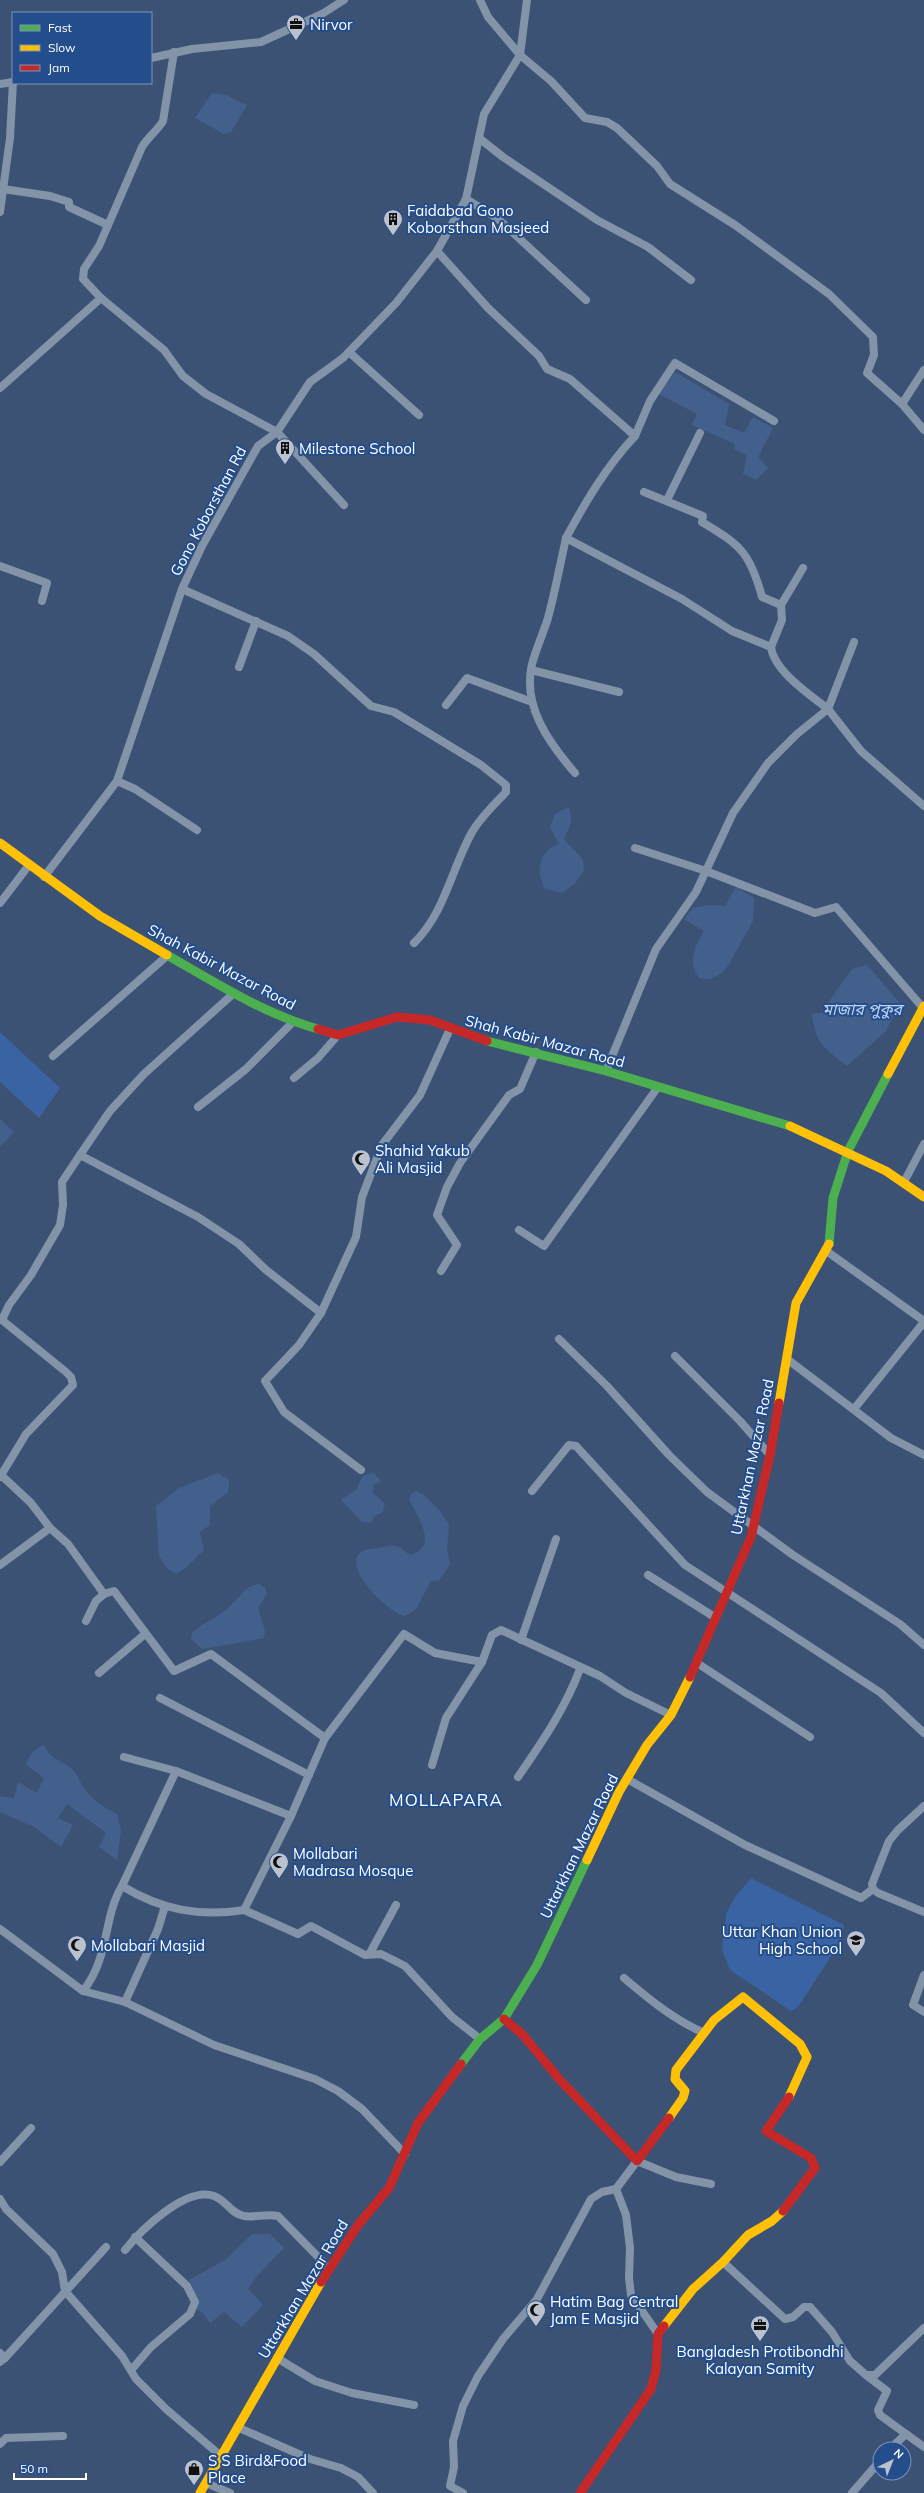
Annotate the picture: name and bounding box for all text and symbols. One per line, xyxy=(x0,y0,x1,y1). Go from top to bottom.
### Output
legend xyxy=(12,12,152,84)
office icon: Nirvor xyxy=(285,13,307,41)
place label: Nirvor xyxy=(310,15,353,34)
text: Fast xyxy=(48,20,72,35)
text: Slow xyxy=(48,40,76,55)
text: Jam xyxy=(48,60,70,75)
place label: Faidabad Gono Koborsthan Masjeed xyxy=(407,201,549,237)
building icon: Faidabad Gono Koborsthan Masjeed xyxy=(382,208,404,236)
building icon: Milestone School xyxy=(274,437,296,465)
place label: Milestone School xyxy=(299,439,415,458)
street label: Gono Koborsthan Rd xyxy=(166,443,250,579)
street label: Shah Kabir Mazar Road xyxy=(145,920,299,1014)
water label: মাজার পুকুর xyxy=(822,999,905,1019)
street label: Shah Kabir Mazar Road xyxy=(463,1010,627,1072)
place label: Shahid Yakub Ali Masjid xyxy=(375,1141,470,1177)
mosque icon: Shahid Yakub Ali Masjid xyxy=(350,1148,372,1176)
street label: Uttarkhan Mazar Road xyxy=(726,1377,778,1537)
street label: Uttarkhan Mazar Road xyxy=(536,1771,622,1921)
district label: MOLLAPARA xyxy=(389,1789,503,1810)
place label: Mollabari Madrasa Mosque xyxy=(293,1844,413,1880)
mosque icon: Mollabari Madrasa Mosque xyxy=(268,1851,290,1879)
place label: Uttar Khan Union High School xyxy=(722,1922,842,1958)
school or university icon: Uttar Khan Union High School xyxy=(845,1929,867,1957)
mosque icon: Mollabari Masjid xyxy=(66,1934,88,1962)
place label: Mollabari Masjid xyxy=(91,1936,205,1955)
street label: Uttarkhan Mazar Road xyxy=(254,2216,352,2362)
place label: Hatim Bag Central Jam E Masjid xyxy=(550,2292,678,2328)
mosque icon: Hatim Bag Central Jam E Masjid xyxy=(525,2299,547,2327)
office icon: Bangladesh Protibondhi Kalayan Samity xyxy=(749,2314,771,2342)
place label: Bangladesh Protibondhi Kalayan Samity xyxy=(677,2342,843,2378)
north arrow xyxy=(872,2441,912,2481)
text: N xyxy=(891,2446,907,2462)
place label: S S Bird&Food Place xyxy=(208,2451,307,2487)
scale bar xyxy=(14,2455,86,2481)
shop icon: S S Bird&Food Place xyxy=(183,2458,205,2486)
text: 50 m xyxy=(20,2461,48,2476)

